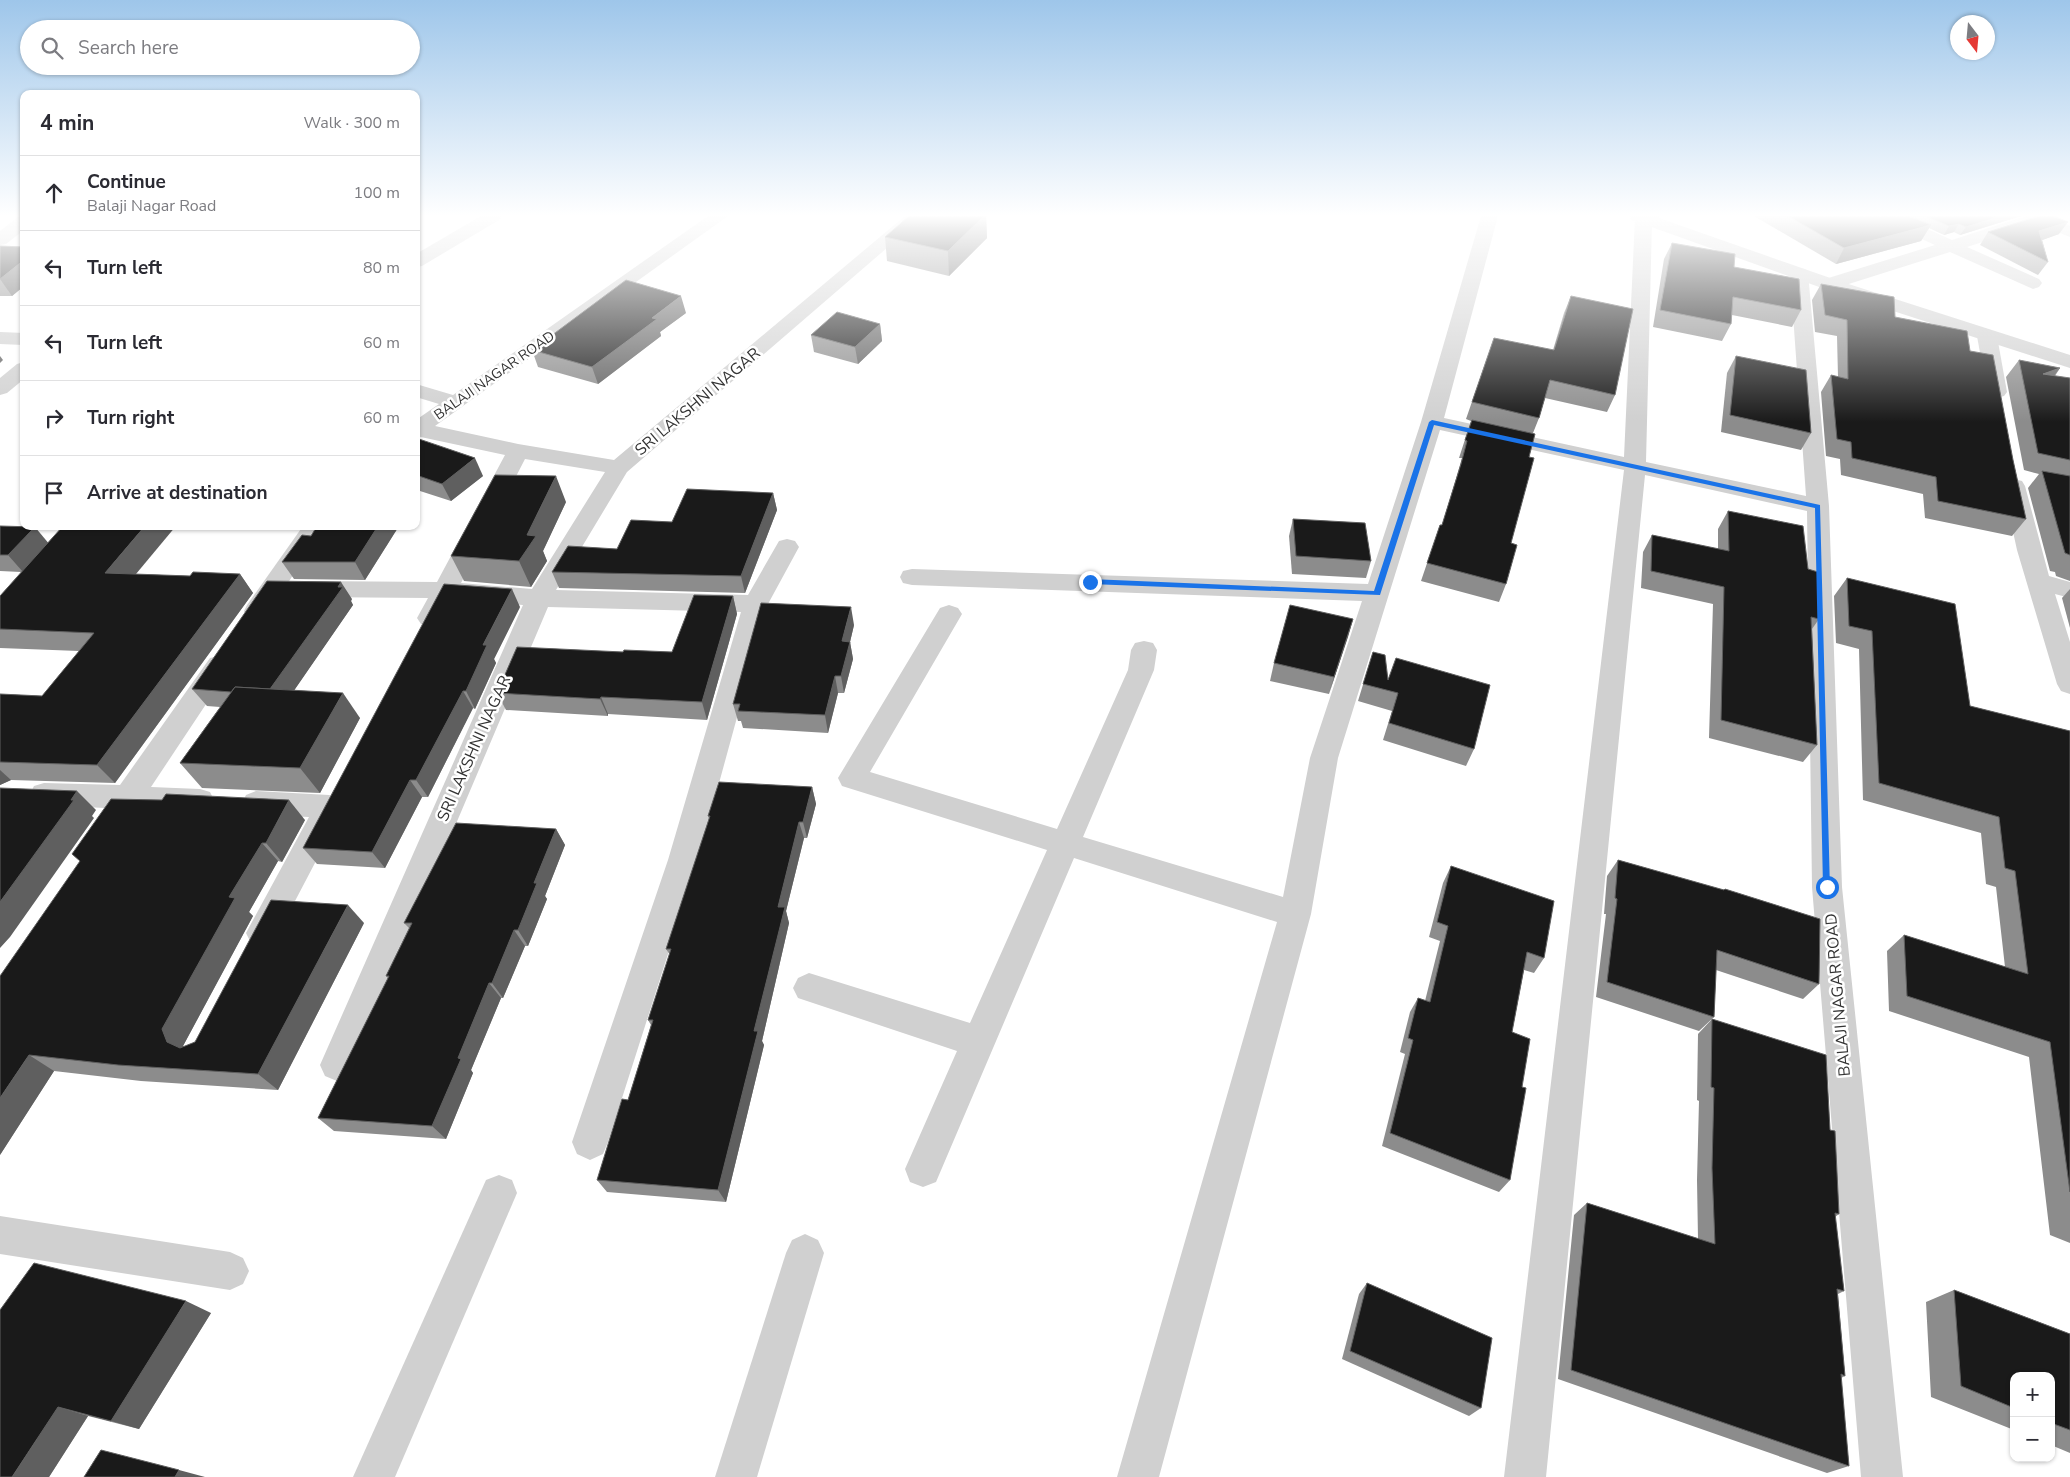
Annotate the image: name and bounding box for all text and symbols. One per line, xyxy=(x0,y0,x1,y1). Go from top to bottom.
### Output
north arrow xyxy=(1950,15,1995,60)
search box xyxy=(20,20,420,75)
icon: search xyxy=(38,34,66,62)
text: Search here xyxy=(78,35,179,61)
text: 4 min xyxy=(40,109,94,137)
text: Walk · 300 m xyxy=(304,112,400,134)
text: Continue xyxy=(87,169,166,195)
icon: ahead xyxy=(40,179,68,207)
text: 100 m xyxy=(353,182,400,204)
text: Balaji Nagar Road xyxy=(87,195,216,217)
icon: left xyxy=(40,254,68,282)
text: Turn left xyxy=(87,255,162,281)
text: 80 m xyxy=(363,257,400,279)
street label: BALAJI NAGAR ROAD xyxy=(430,327,558,424)
icon: left xyxy=(40,329,68,357)
text: Turn left xyxy=(87,330,162,356)
text: 60 m xyxy=(363,332,400,354)
street label: SRI LAKSHNI NAGAR xyxy=(630,342,765,461)
icon: right xyxy=(40,404,68,432)
text: Turn right xyxy=(87,405,174,431)
text: 60 m xyxy=(363,407,400,429)
icon: arrive xyxy=(40,479,68,507)
text: Arrive at destination xyxy=(87,480,268,506)
route end xyxy=(1079,571,1102,594)
street label: SRI LAKSHNI NAGAR xyxy=(432,672,516,825)
route start xyxy=(1816,876,1839,899)
street label: BALAJI NAGAR ROAD xyxy=(1820,912,1856,1077)
map controls xyxy=(2010,1372,2055,1462)
button: + xyxy=(2010,1372,2055,1417)
button: − xyxy=(2010,1417,2055,1462)

